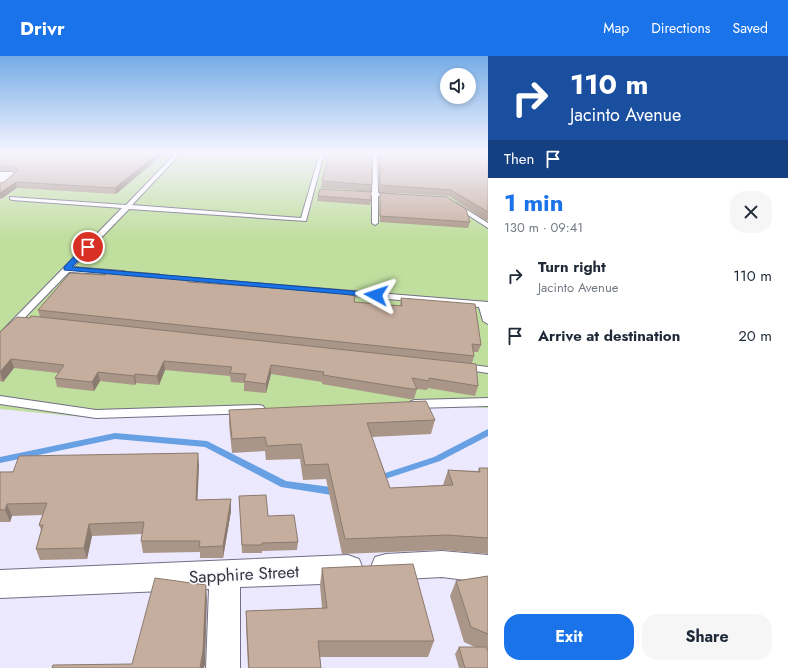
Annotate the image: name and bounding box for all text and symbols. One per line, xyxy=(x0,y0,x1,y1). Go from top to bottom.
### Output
text: Drivr xyxy=(20,15,65,42)
text: Map xyxy=(603,18,629,38)
text: Directions xyxy=(651,18,711,38)
text: Saved xyxy=(733,18,768,38)
text: 110 m xyxy=(570,64,648,105)
map controls xyxy=(440,68,476,104)
button: sound xyxy=(440,68,476,104)
icon: right xyxy=(504,72,556,124)
text: Jacinto Avenue xyxy=(570,102,681,128)
text: Then xyxy=(504,148,534,170)
icon: arrive xyxy=(542,148,564,170)
text: 1 min xyxy=(504,185,564,220)
button: close xyxy=(730,191,772,233)
text: 130 m · 09:41 xyxy=(504,218,583,237)
pin xyxy=(71,230,105,264)
icon: arrive xyxy=(77,236,99,258)
text: Turn right xyxy=(538,256,606,278)
icon: right xyxy=(504,265,526,287)
text: 110 m xyxy=(733,265,772,287)
position arrow xyxy=(355,274,397,316)
text: Jacinto Avenue xyxy=(538,278,618,297)
icon: arrive xyxy=(504,325,526,347)
text: Arrive at destination xyxy=(538,325,680,347)
text: 20 m xyxy=(738,325,772,347)
street label: Sapphire Street xyxy=(188,559,300,589)
button: Exit xyxy=(504,614,634,660)
button: Share xyxy=(642,614,772,660)

